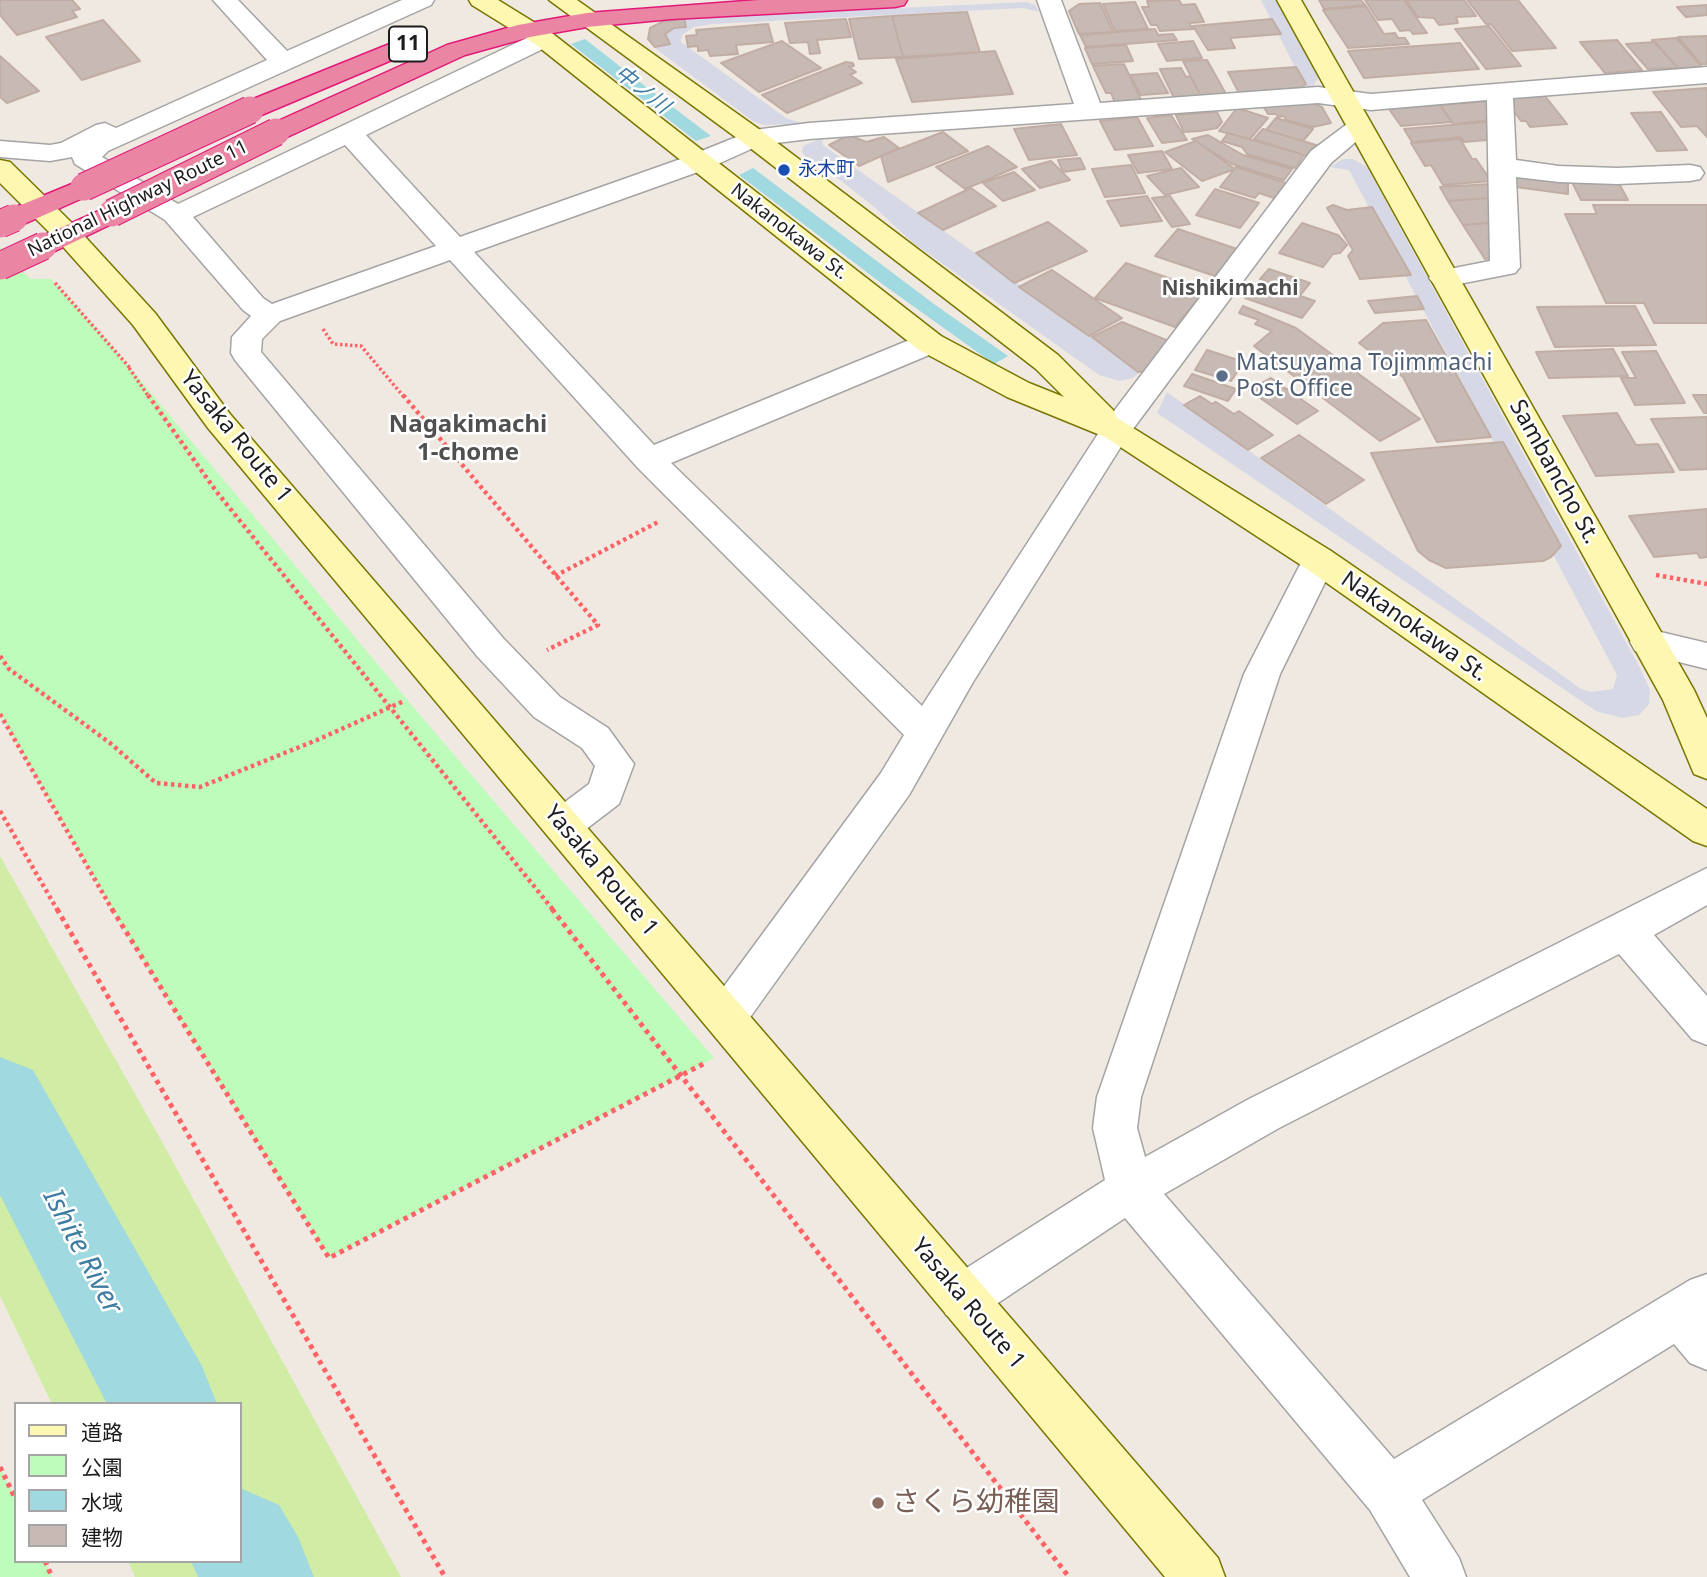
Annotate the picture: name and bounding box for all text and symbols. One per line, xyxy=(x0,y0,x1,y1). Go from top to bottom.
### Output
road number: 11 xyxy=(389,26,427,61)
water label: 中ノ川 xyxy=(609,61,675,119)
street label: National Highway Route 11 xyxy=(24,136,252,262)
place label: 永木町 xyxy=(798,159,855,181)
marker: 永木町 xyxy=(776,162,792,178)
street label: Nakanokawa St. xyxy=(726,179,852,285)
district label: Nishikimachi xyxy=(1162,276,1298,302)
place label: Matsuyama Tojimmachi Post Office xyxy=(1236,349,1492,403)
street label: Yasaka Route 1 xyxy=(174,365,298,509)
marker: Matsuyama Tojimmachi Post Office xyxy=(1214,368,1230,384)
street label: Sambancho St. xyxy=(1503,395,1605,549)
district label: Nagakimachi 1-chome xyxy=(389,411,547,467)
street label: Nakanokawa St. xyxy=(1335,566,1493,688)
street label: Yasaka Route 1 xyxy=(538,800,664,942)
water label: Ishite River xyxy=(35,1184,129,1320)
street label: Yasaka Route 1 xyxy=(905,1233,1031,1375)
legend xyxy=(14,1402,242,1563)
text: 道路 xyxy=(81,1418,123,1446)
text: 公園 xyxy=(81,1453,123,1481)
place label: さくら幼稚園 xyxy=(892,1486,1060,1520)
text: 水域 xyxy=(81,1488,123,1516)
marker: さくら幼稚園 xyxy=(870,1495,886,1511)
text: 建物 xyxy=(81,1523,123,1551)

